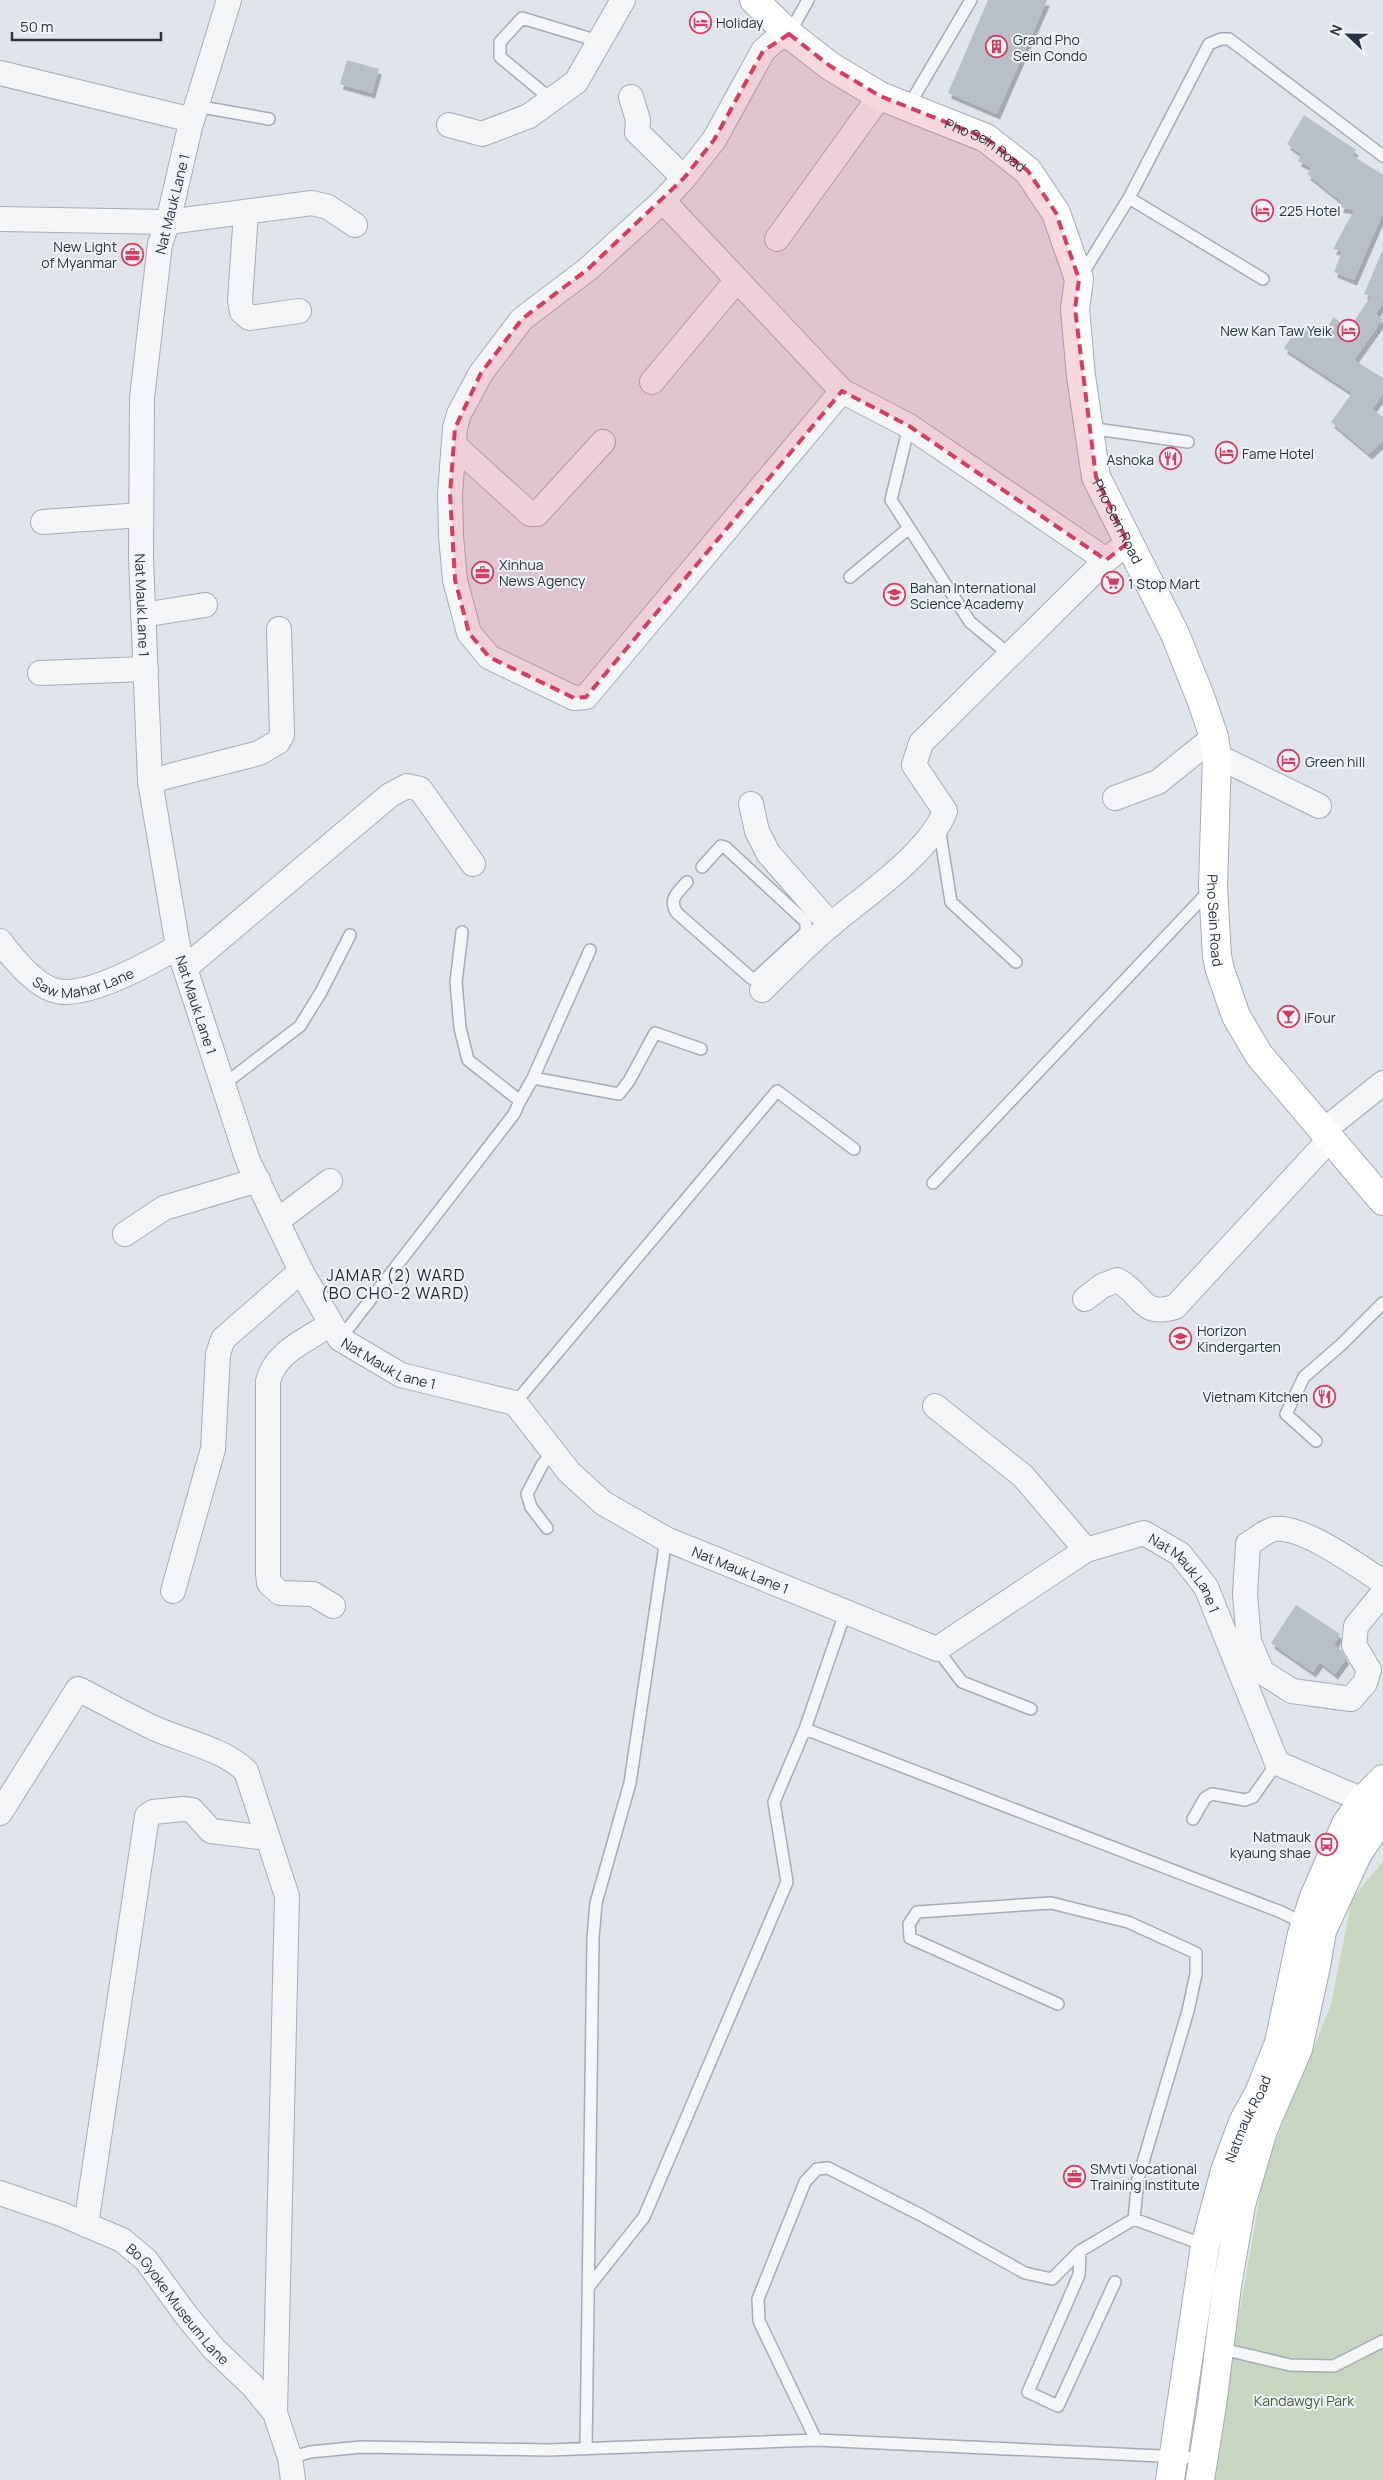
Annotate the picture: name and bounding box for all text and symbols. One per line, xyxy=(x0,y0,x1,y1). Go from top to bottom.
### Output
scale bar xyxy=(12,10,161,42)
hotel icon: Holiday xyxy=(688,10,712,34)
north arrow xyxy=(1323,10,1373,60)
place label: Holiday xyxy=(716,13,764,32)
text: 50 m xyxy=(20,16,54,37)
text: N xyxy=(1325,22,1346,38)
place label: Grand Pho Sein Condo xyxy=(1013,30,1087,65)
building icon: Grand Pho Sein Condo xyxy=(985,35,1009,59)
street label: Pho Sein Road xyxy=(942,113,1030,176)
street label: Nat Mauk Lane 1 xyxy=(150,152,194,256)
hotel icon: 225 Hotel xyxy=(1251,198,1275,222)
place label: 225 Hotel xyxy=(1279,201,1341,220)
place label: New Light of Myanmar xyxy=(41,237,117,272)
office icon: New Light of Myanmar xyxy=(121,242,145,266)
hotel icon: New Kan Taw Yeik xyxy=(1336,318,1360,342)
place label: New Kan Taw Yeik xyxy=(1220,321,1333,340)
hotel icon: Fame Hotel xyxy=(1214,441,1238,465)
place label: Fame Hotel xyxy=(1242,444,1314,463)
restaurant icon: Ashoka xyxy=(1158,447,1182,471)
place label: Ashoka xyxy=(1106,450,1154,469)
street label: Pho Sein Road xyxy=(1089,476,1147,567)
street label: Nat Mauk Lane 1 xyxy=(131,553,154,657)
place label: Xinhua News Agency xyxy=(499,555,586,590)
office icon: Xinhua News Agency xyxy=(471,560,495,584)
supermarket icon: 1 Stop Mart xyxy=(1100,571,1124,595)
place label: 1 Stop Mart xyxy=(1128,574,1200,593)
place label: Bahan International Science Academy xyxy=(910,578,1036,613)
school or university icon: Bahan International Science Academy xyxy=(882,583,906,607)
hotel icon: Green hill xyxy=(1277,749,1301,773)
place label: Green hill xyxy=(1305,752,1365,771)
street label: Pho Sein Road xyxy=(1203,874,1228,968)
street label: Nat Mauk Lane 1 xyxy=(172,953,222,1057)
street label: Saw Mahar Lane xyxy=(29,963,137,1002)
bar icon: iFour xyxy=(1276,1005,1300,1029)
place label: iFour xyxy=(1304,1008,1336,1027)
district label: JAMAR (2) WARD (BO CHO-2 WARD) xyxy=(321,1264,471,1304)
place label: Horizon Kindergarten xyxy=(1197,1321,1281,1356)
school or university icon: Horizon Kindergarten xyxy=(1169,1326,1193,1350)
street label: Nat Mauk Lane 1 xyxy=(338,1333,438,1393)
restaurant icon: Vietnam Kitchen xyxy=(1312,1384,1336,1408)
place label: Vietnam Kitchen xyxy=(1203,1387,1308,1406)
street label: Nat Mauk Lane 1 xyxy=(1145,1528,1225,1615)
street label: Nat Mauk Lane 1 xyxy=(689,1541,792,1598)
place label: Natmauk kyaung shae xyxy=(1230,1827,1312,1862)
bus stop icon: Natmauk kyaung shae xyxy=(1315,1832,1339,1856)
street label: Natmauk Road xyxy=(1219,2072,1275,2165)
place label: SMvti Vocational Training Institute xyxy=(1090,2159,1200,2194)
office icon: SMvti Vocational Training Institute xyxy=(1062,2164,1086,2188)
street label: Bo Gyoke Museum Lane xyxy=(123,2238,234,2368)
park label: Kandawgyi Park xyxy=(1254,2391,1355,2410)

